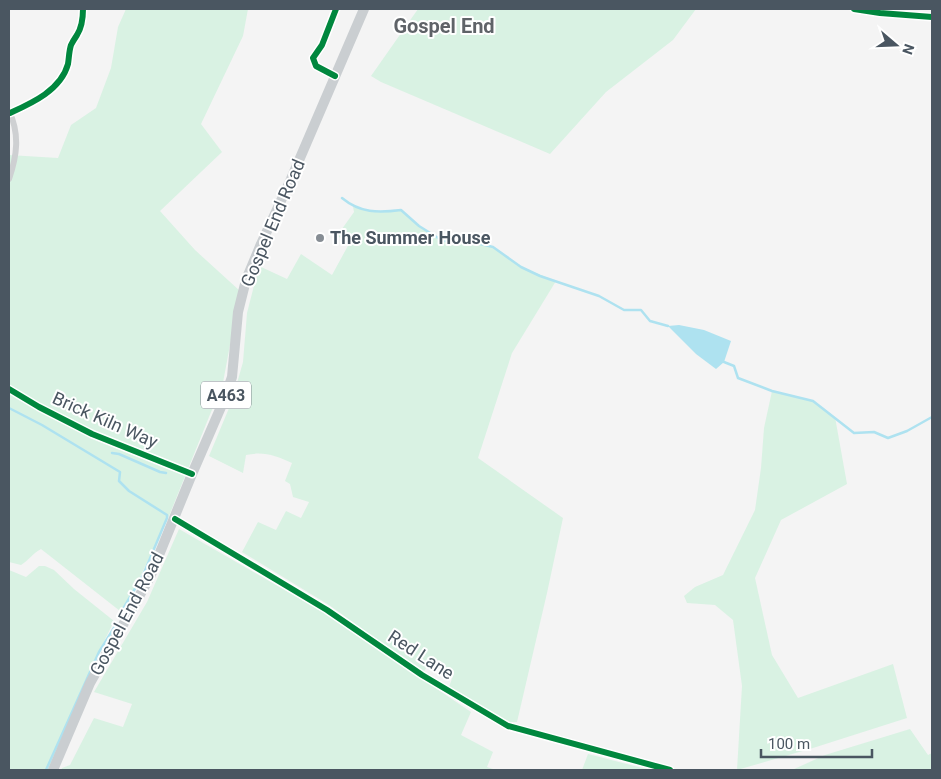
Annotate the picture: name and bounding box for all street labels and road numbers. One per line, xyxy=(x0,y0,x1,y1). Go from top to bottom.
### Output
street label: Gospel End Road xyxy=(236,156,309,290)
road number: A463 xyxy=(201,382,251,408)
street label: Brick Kiln Way xyxy=(49,387,162,452)
street label: Gospel End Road xyxy=(85,549,168,679)
street label: Red Lane xyxy=(384,626,458,684)

